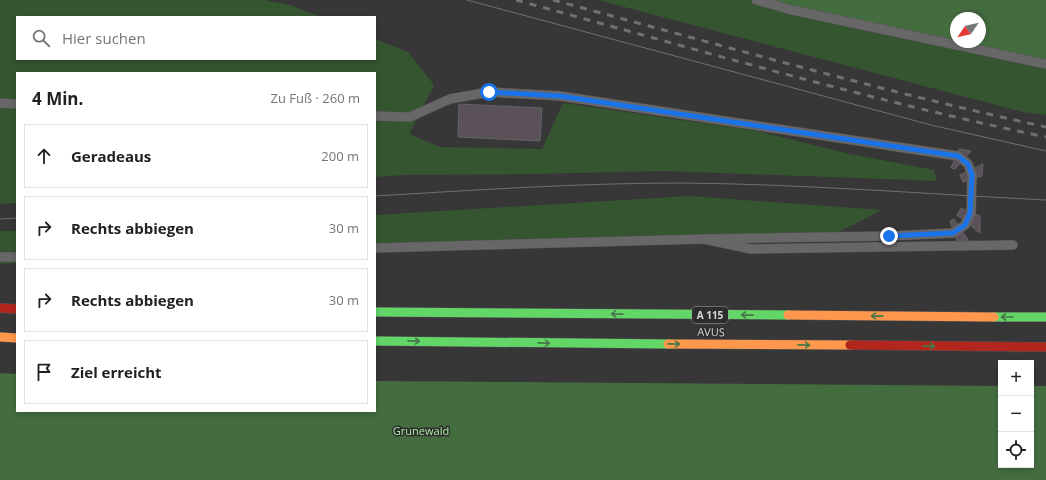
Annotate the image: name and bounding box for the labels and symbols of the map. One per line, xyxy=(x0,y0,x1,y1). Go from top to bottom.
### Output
north arrow xyxy=(950,12,986,48)
route start xyxy=(480,83,498,101)
route end xyxy=(880,227,898,245)
road number: A 115 xyxy=(692,307,728,323)
one-way arrow xyxy=(611,310,624,318)
one-way arrow xyxy=(741,311,754,319)
one-way arrow xyxy=(871,312,884,320)
one-way arrow xyxy=(1001,313,1014,321)
street label: AVUS xyxy=(697,324,725,339)
one-way arrow xyxy=(407,337,420,345)
one-way arrow xyxy=(537,339,550,347)
one-way arrow xyxy=(667,340,680,348)
one-way arrow xyxy=(797,341,810,349)
one-way arrow xyxy=(922,342,935,350)
park label: Grunewald xyxy=(393,423,449,438)

